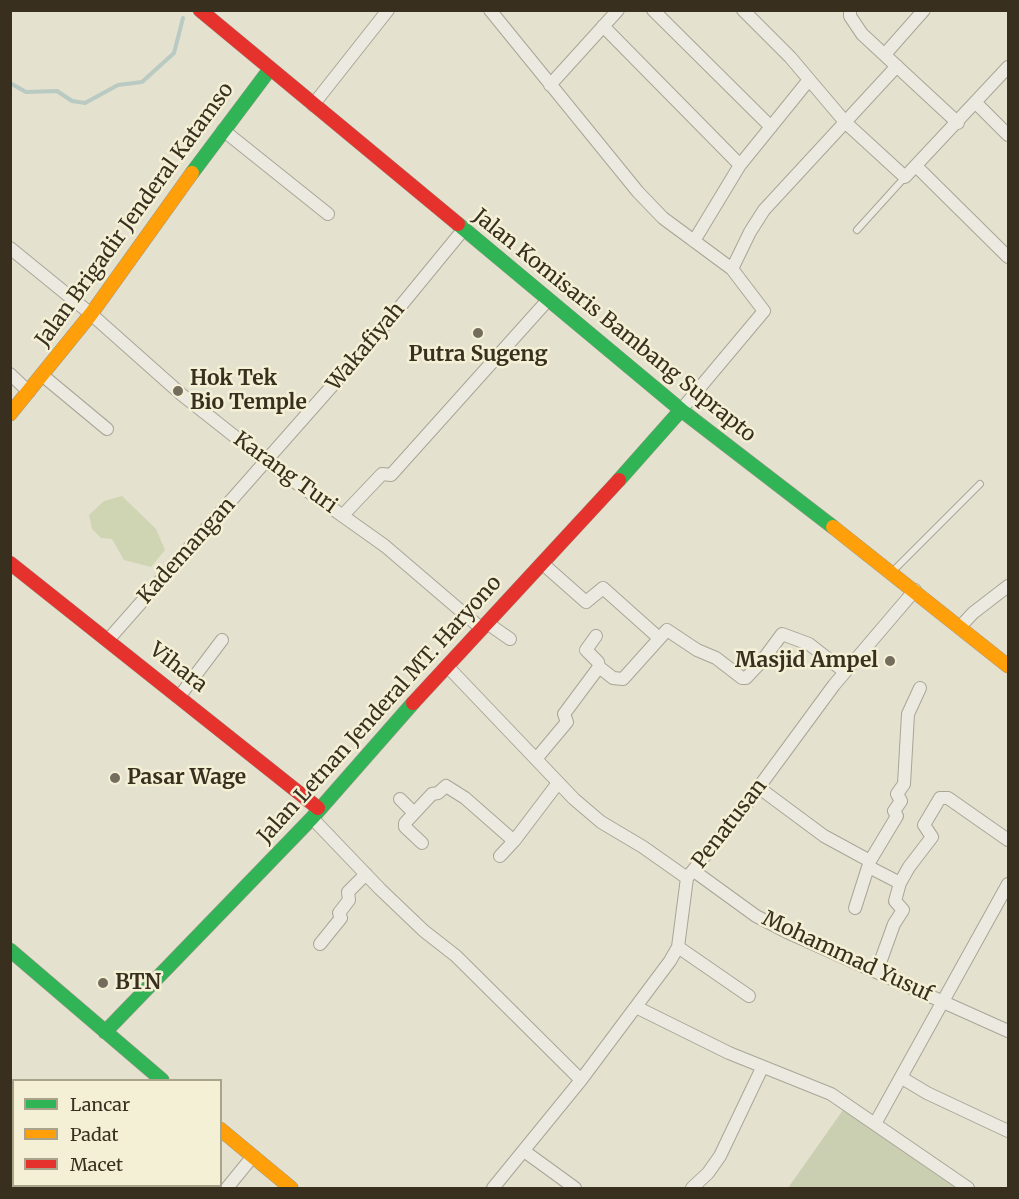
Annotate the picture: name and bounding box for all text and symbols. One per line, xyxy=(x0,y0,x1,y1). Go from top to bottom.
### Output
street label: Jalan Brigadir Jenderal Katamso xyxy=(31,78,239,352)
street label: Jalan Komisaris Bambang Suprapto xyxy=(468,204,760,448)
street label: Wakafiyah xyxy=(322,298,410,396)
marker: Putra Sugeng xyxy=(471,326,485,340)
place label: Putra Sugeng xyxy=(408,342,548,368)
place label: Hok Tek Bio Temple xyxy=(190,366,307,416)
marker: Hok Tek Bio Temple xyxy=(171,384,185,398)
street label: Karang Turi xyxy=(228,427,342,519)
street label: Kademangan xyxy=(133,493,241,609)
street label: Jalan Letnan Jenderal MT. Haryono xyxy=(253,571,507,849)
street label: Vihara xyxy=(144,638,212,698)
place label: Masjid Ampel xyxy=(735,648,878,674)
marker: Masjid Ampel xyxy=(883,654,897,668)
place label: Pasar Wage xyxy=(127,765,246,791)
marker: Pasar Wage xyxy=(108,771,122,785)
street label: Penatusan xyxy=(687,774,773,874)
street label: Mohammad Yusuf xyxy=(758,906,936,1008)
place label: BTN xyxy=(115,970,161,996)
marker: BTN xyxy=(96,976,110,990)
legend xyxy=(12,1079,222,1187)
text: Lancar xyxy=(70,1093,130,1116)
text: Padat xyxy=(70,1123,119,1146)
text: Macet xyxy=(70,1153,123,1176)

